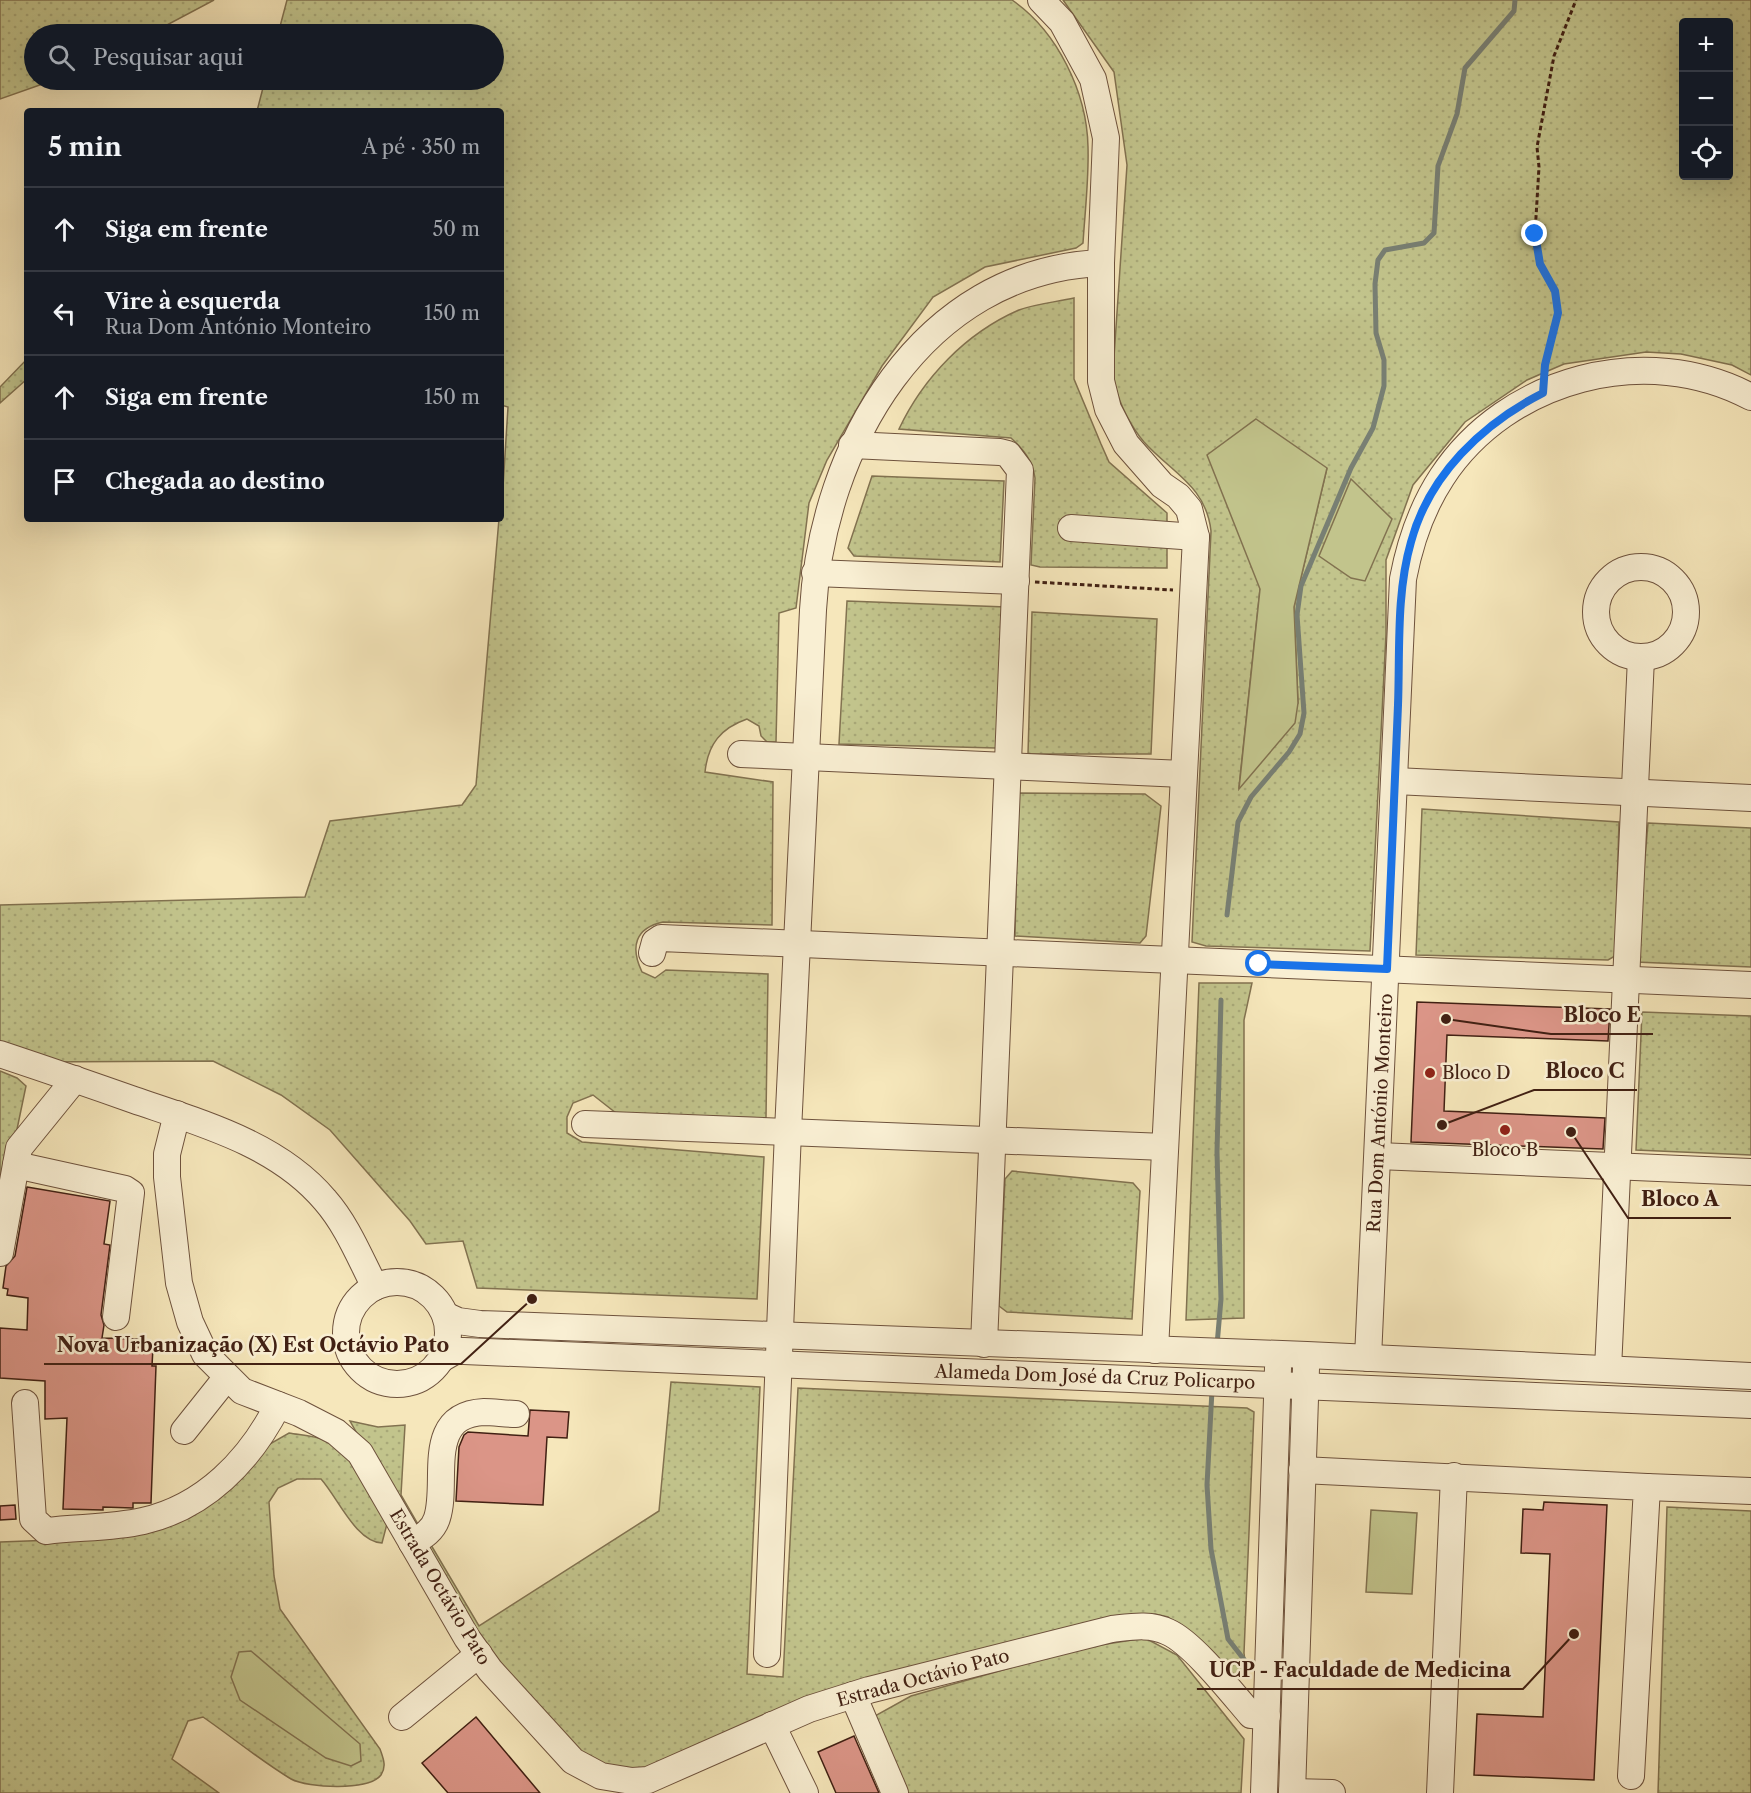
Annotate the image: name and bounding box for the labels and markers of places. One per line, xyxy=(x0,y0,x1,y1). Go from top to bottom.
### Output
callout: Bloco E xyxy=(1551,996,1653,1034)
callout: Bloco C xyxy=(1534,1052,1637,1090)
place label: Bloco D xyxy=(1442,1062,1511,1084)
marker: Bloco D xyxy=(1423,1066,1437,1080)
marker: Bloco B xyxy=(1498,1123,1512,1137)
place label: Bloco B xyxy=(1472,1139,1538,1161)
callout: Bloco A xyxy=(1628,1180,1731,1218)
callout: Nova Urbanização (X) Est Octávio Pato xyxy=(44,1326,461,1364)
callout: UCP - Faculdade de Medicina xyxy=(1197,1651,1523,1689)

